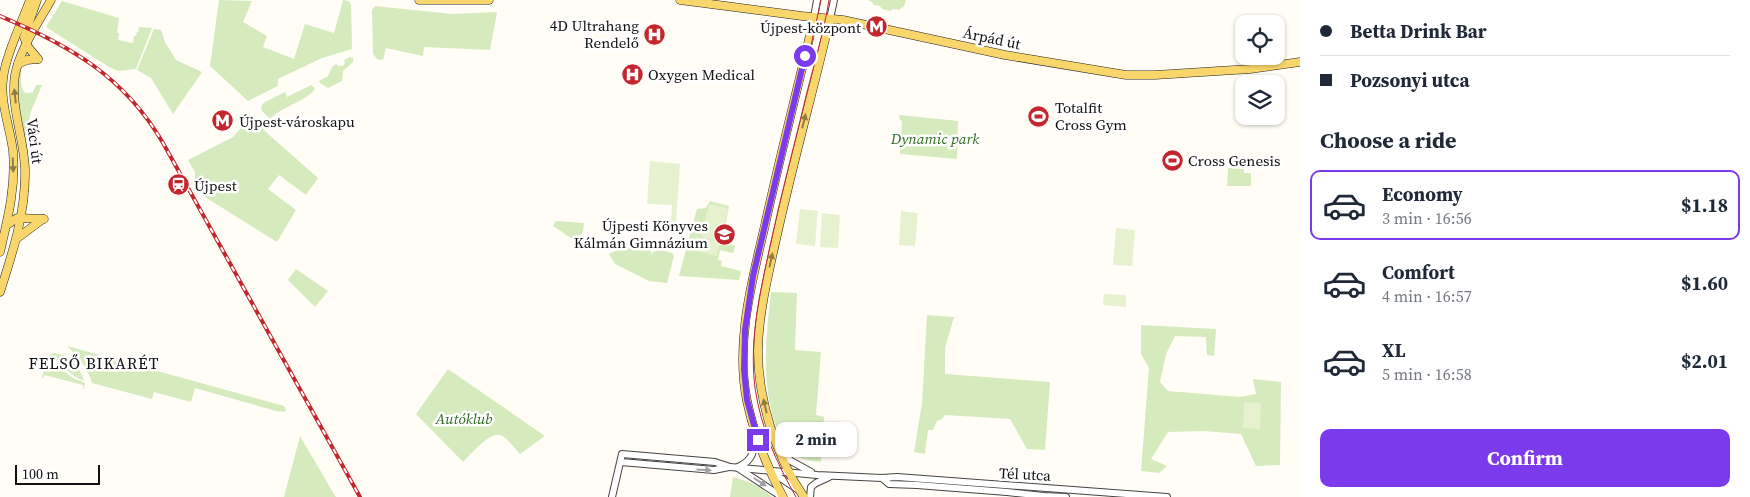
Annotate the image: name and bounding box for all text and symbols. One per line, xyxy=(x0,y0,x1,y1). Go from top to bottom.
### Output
place label: 4D Ultrahang Rendelő xyxy=(550,15,639,53)
metro station icon: Újpest-központ xyxy=(865,15,889,39)
map controls xyxy=(1235,15,1285,125)
button: locate xyxy=(1235,15,1285,65)
place label: Újpest-központ xyxy=(760,17,861,38)
text: Betta Drink Bar xyxy=(1350,18,1487,44)
hospital icon: 4D Ultrahang Rendelő xyxy=(643,22,667,46)
street label: Árpád út xyxy=(961,22,1023,54)
route start xyxy=(794,45,816,67)
hospital icon: Oxygen Medical xyxy=(620,62,644,86)
place label: Oxygen Medical xyxy=(648,64,756,85)
text: Pozsonyi utca xyxy=(1350,67,1470,93)
button: layers xyxy=(1235,75,1285,125)
one-way arrow xyxy=(11,88,19,104)
place label: Totalfit Cross Gym xyxy=(1055,97,1127,135)
sports icon: Totalfit Cross Gym xyxy=(1027,104,1051,128)
metro station icon: Újpest-városkapu xyxy=(211,109,235,133)
place label: Újpest-városkapu xyxy=(239,111,355,132)
one-way arrow xyxy=(800,114,808,129)
street label: Váci út xyxy=(22,117,48,165)
text: Choose a ride xyxy=(1320,125,1457,155)
park label: Dynamic park xyxy=(890,128,980,149)
sports icon: Cross Genesis xyxy=(1160,148,1184,172)
place label: Cross Genesis xyxy=(1188,150,1281,171)
one-way arrow xyxy=(10,157,18,173)
station icon: Újpest xyxy=(166,173,190,197)
place label: Újpest xyxy=(194,175,237,196)
text: Economy xyxy=(1382,181,1463,207)
icon: car xyxy=(1322,183,1367,228)
text: $1.18 xyxy=(1681,192,1728,218)
text: 3 min · 16:56 xyxy=(1382,207,1472,229)
place label: Újpesti Könyves Kálmán Gimnázium xyxy=(574,215,708,253)
school or university icon: Újpesti Könyves Kálmán Gimnázium xyxy=(712,222,736,246)
one-way arrow xyxy=(768,252,776,268)
text: Comfort xyxy=(1382,259,1455,285)
icon: car xyxy=(1322,261,1367,306)
text: $1.60 xyxy=(1681,270,1728,296)
text: 4 min · 16:57 xyxy=(1382,285,1472,307)
text: XL xyxy=(1382,337,1405,363)
icon: car xyxy=(1322,339,1367,384)
text: $2.01 xyxy=(1681,348,1728,374)
district label: FELSŐ BIKARÉT xyxy=(29,352,159,374)
text: 5 min · 16:58 xyxy=(1382,363,1472,385)
one-way arrow xyxy=(761,398,769,413)
park label: Autóklub xyxy=(434,408,493,429)
callout: 2 min xyxy=(776,422,858,458)
text: 2 min xyxy=(795,428,837,450)
route end xyxy=(747,429,769,451)
button: Confirm xyxy=(1320,429,1730,487)
scale bar xyxy=(15,462,100,485)
street label: Tél utca xyxy=(998,462,1052,486)
text: 100 m xyxy=(22,464,59,484)
one-way arrow xyxy=(696,466,712,474)
one-way arrow xyxy=(753,477,766,486)

